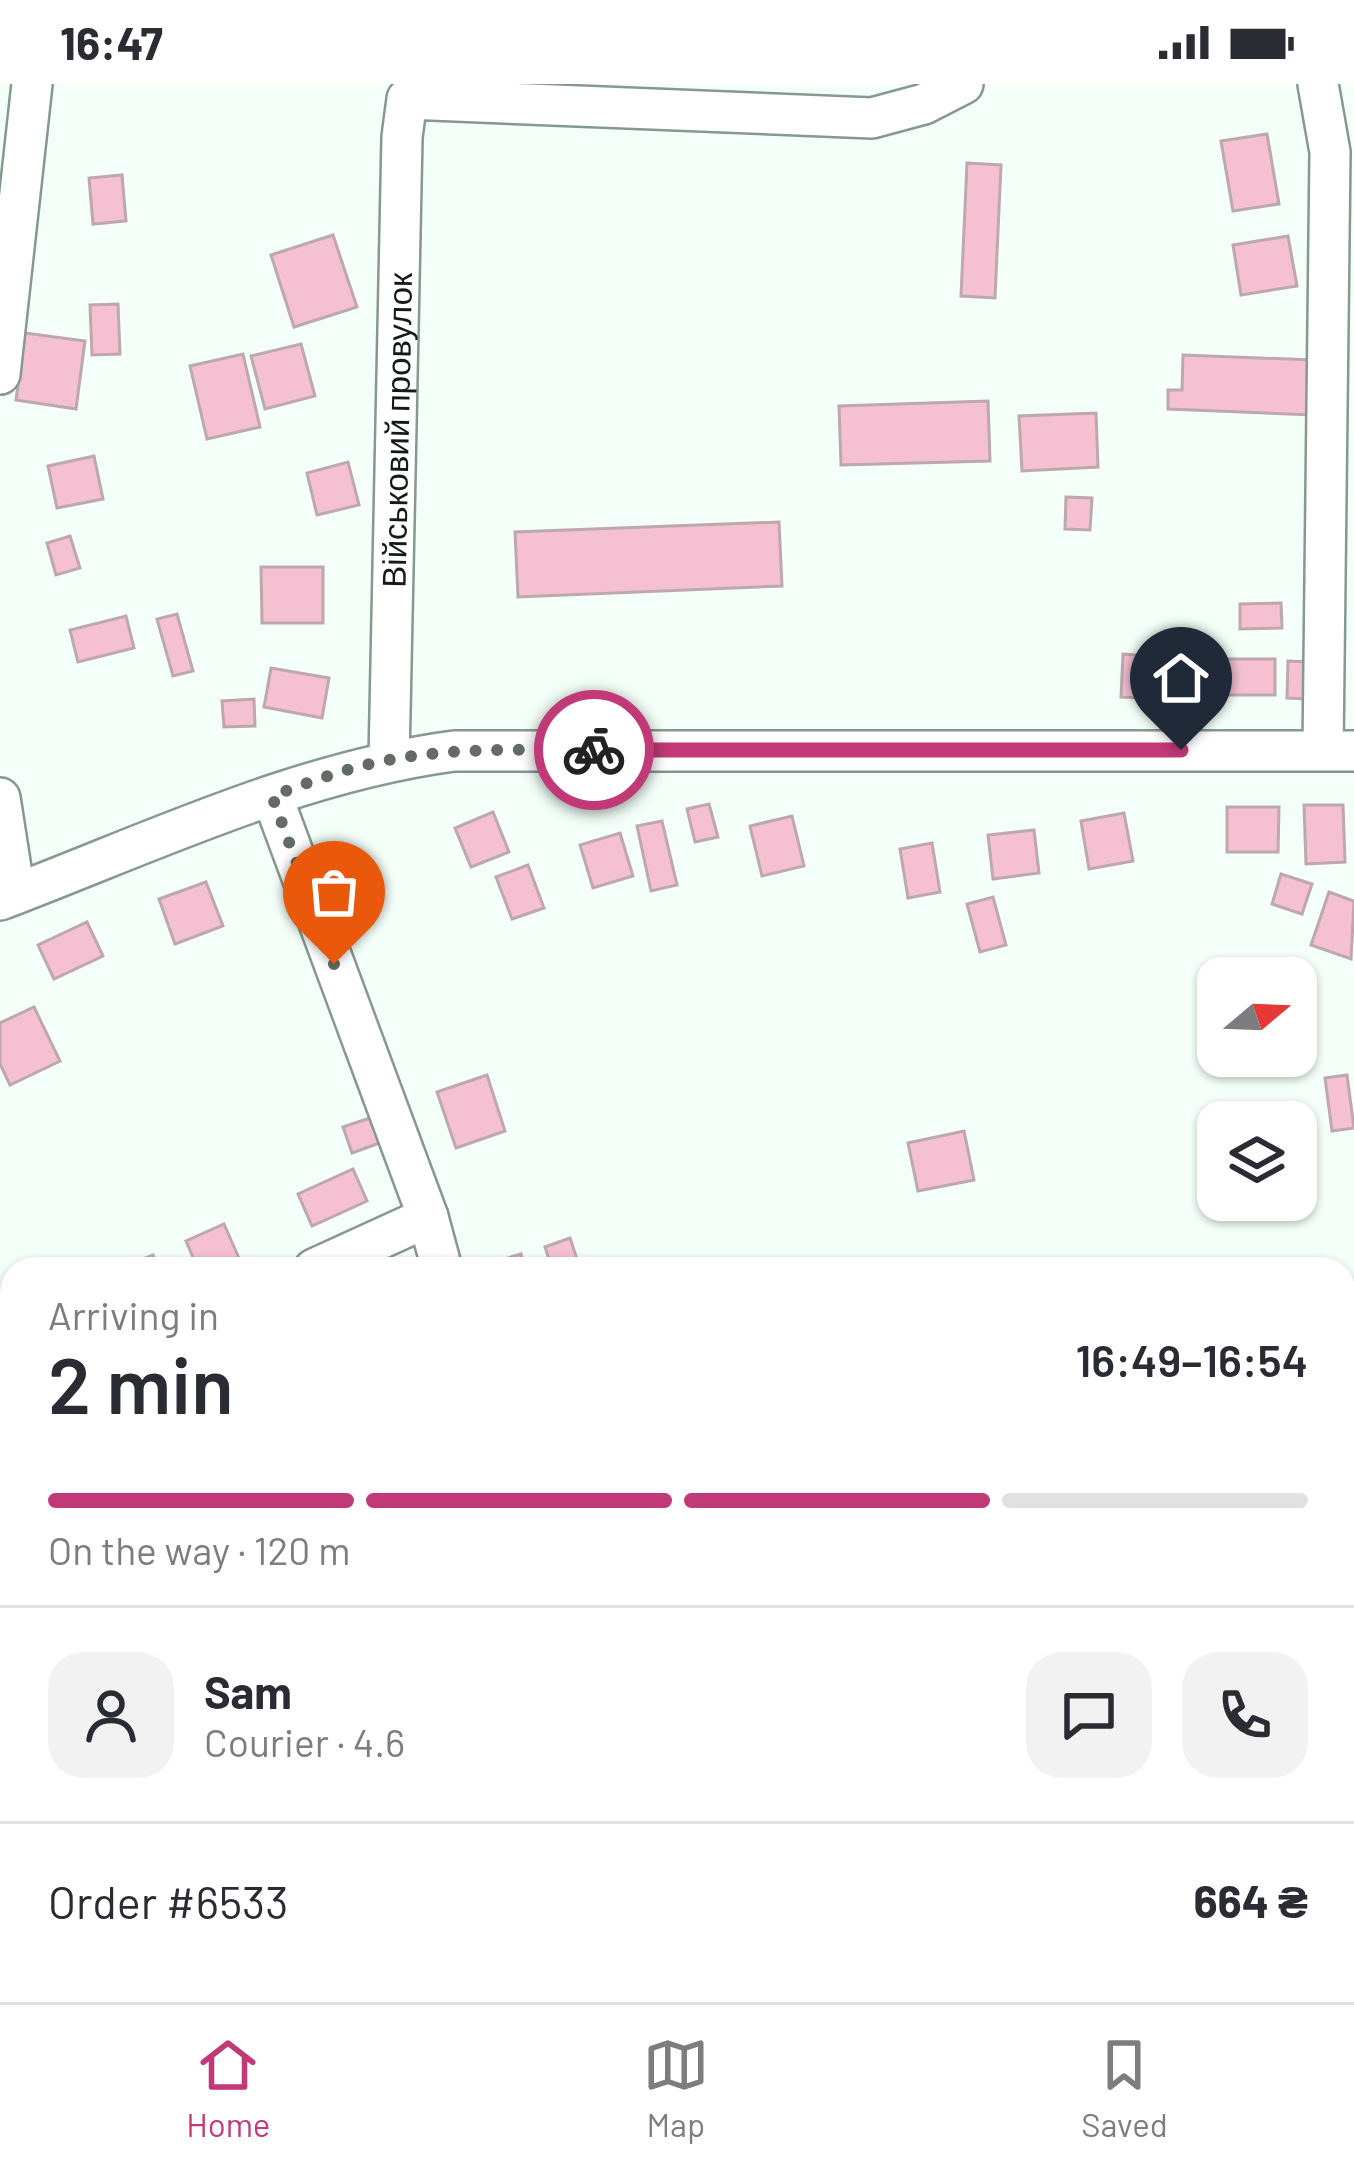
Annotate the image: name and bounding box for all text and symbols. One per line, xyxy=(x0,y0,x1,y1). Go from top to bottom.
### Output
text: 16:47 xyxy=(60,15,163,69)
street label: Військовий провулок xyxy=(373,271,419,588)
pin xyxy=(1130,627,1232,750)
icon: home xyxy=(1148,645,1214,711)
courier xyxy=(534,690,654,810)
icon: bike xyxy=(561,717,627,783)
pin xyxy=(283,841,385,964)
icon: bag xyxy=(301,859,367,925)
north arrow xyxy=(1197,957,1317,1077)
map controls xyxy=(1197,957,1317,1221)
button: layers xyxy=(1197,1101,1317,1221)
text: Arriving in xyxy=(48,1291,219,1338)
text: 16:49–16:54 xyxy=(1075,1332,1308,1386)
text: 2 min xyxy=(48,1336,234,1430)
text: On the way · 120 m xyxy=(48,1526,350,1573)
button: person xyxy=(48,1652,174,1778)
button: chat xyxy=(1026,1652,1152,1778)
button: phone xyxy=(1182,1652,1308,1778)
text: Sam xyxy=(204,1664,292,1718)
text: Courier · 4.6 xyxy=(204,1718,405,1765)
text: 664 ₴ xyxy=(1193,1873,1308,1927)
text: Order #6533 xyxy=(48,1874,288,1928)
tab: Home xyxy=(186,2032,270,2144)
tab: Map xyxy=(643,2032,709,2144)
tab: Saved xyxy=(1081,2032,1168,2144)

